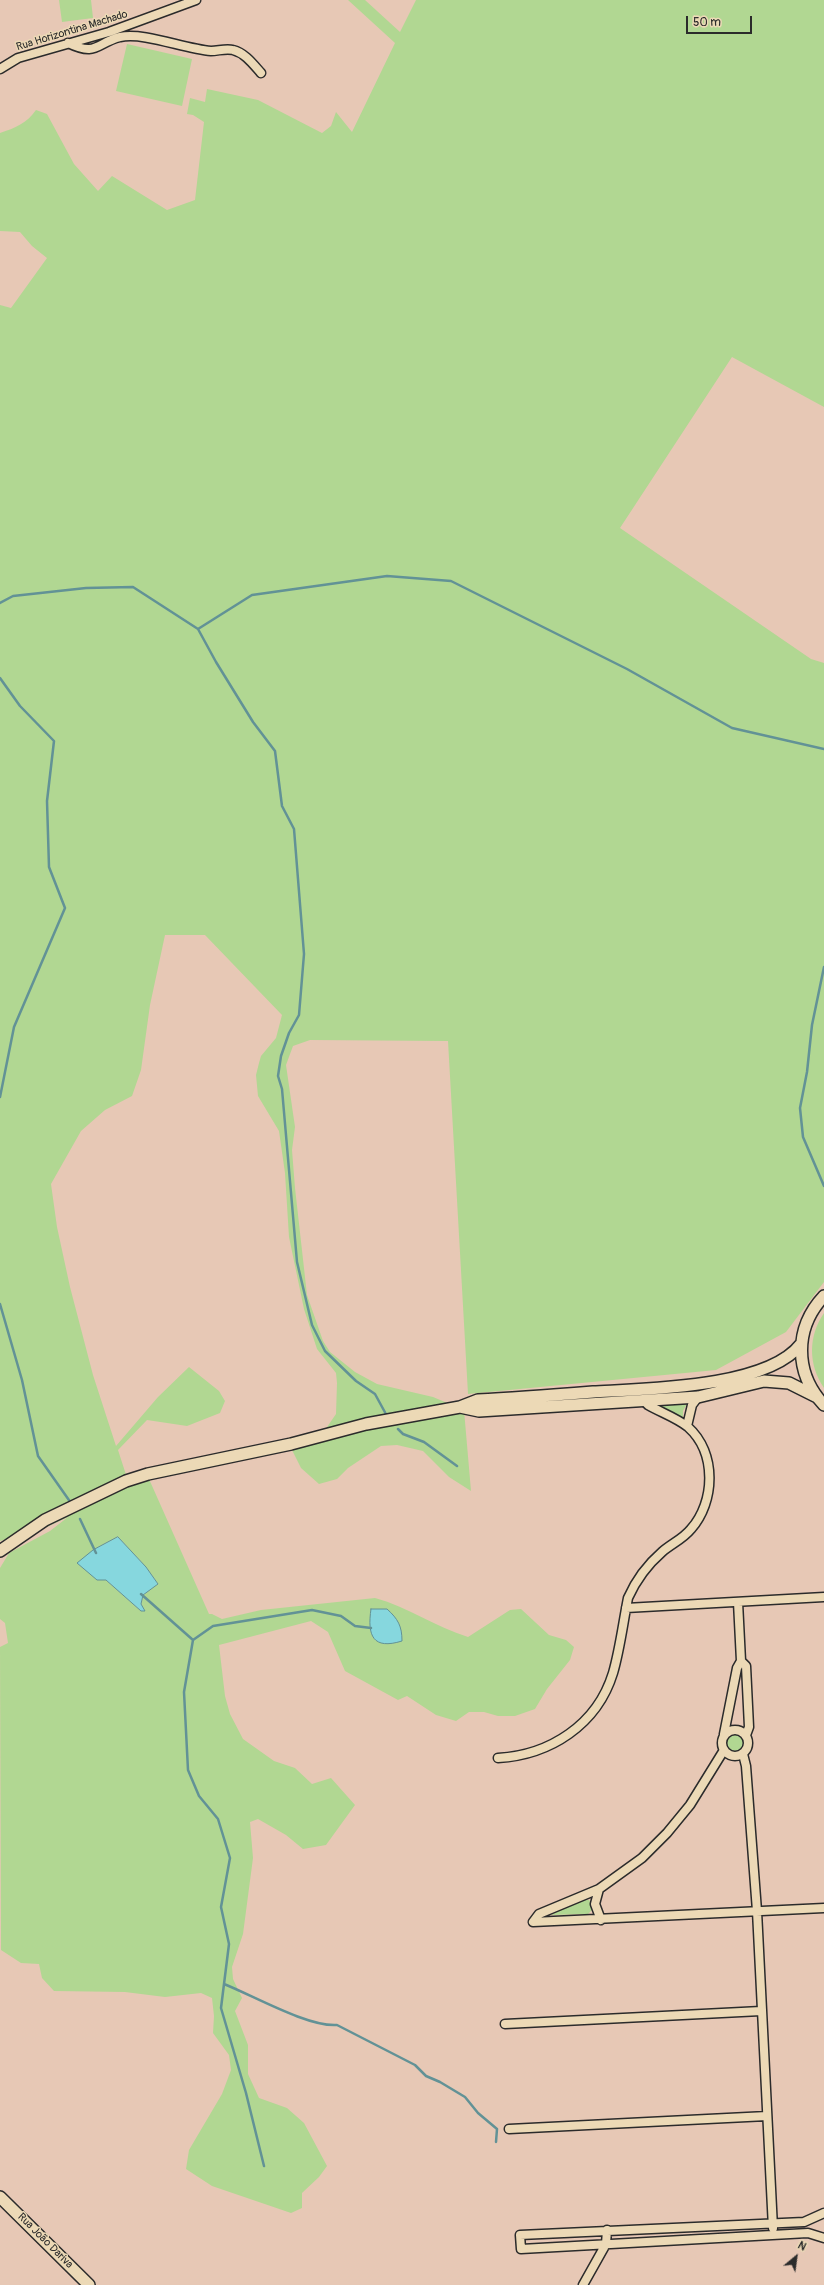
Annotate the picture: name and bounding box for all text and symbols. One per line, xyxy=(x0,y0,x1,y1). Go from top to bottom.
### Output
street label: Rua Horizontina Machado xyxy=(15,8,129,54)
scale bar xyxy=(688,8,754,34)
text: 50 m xyxy=(693,15,721,30)
street label: Rua João Dariva xyxy=(15,2211,75,2271)
north arrow xyxy=(776,2237,816,2277)
text: N xyxy=(796,2239,808,2254)

